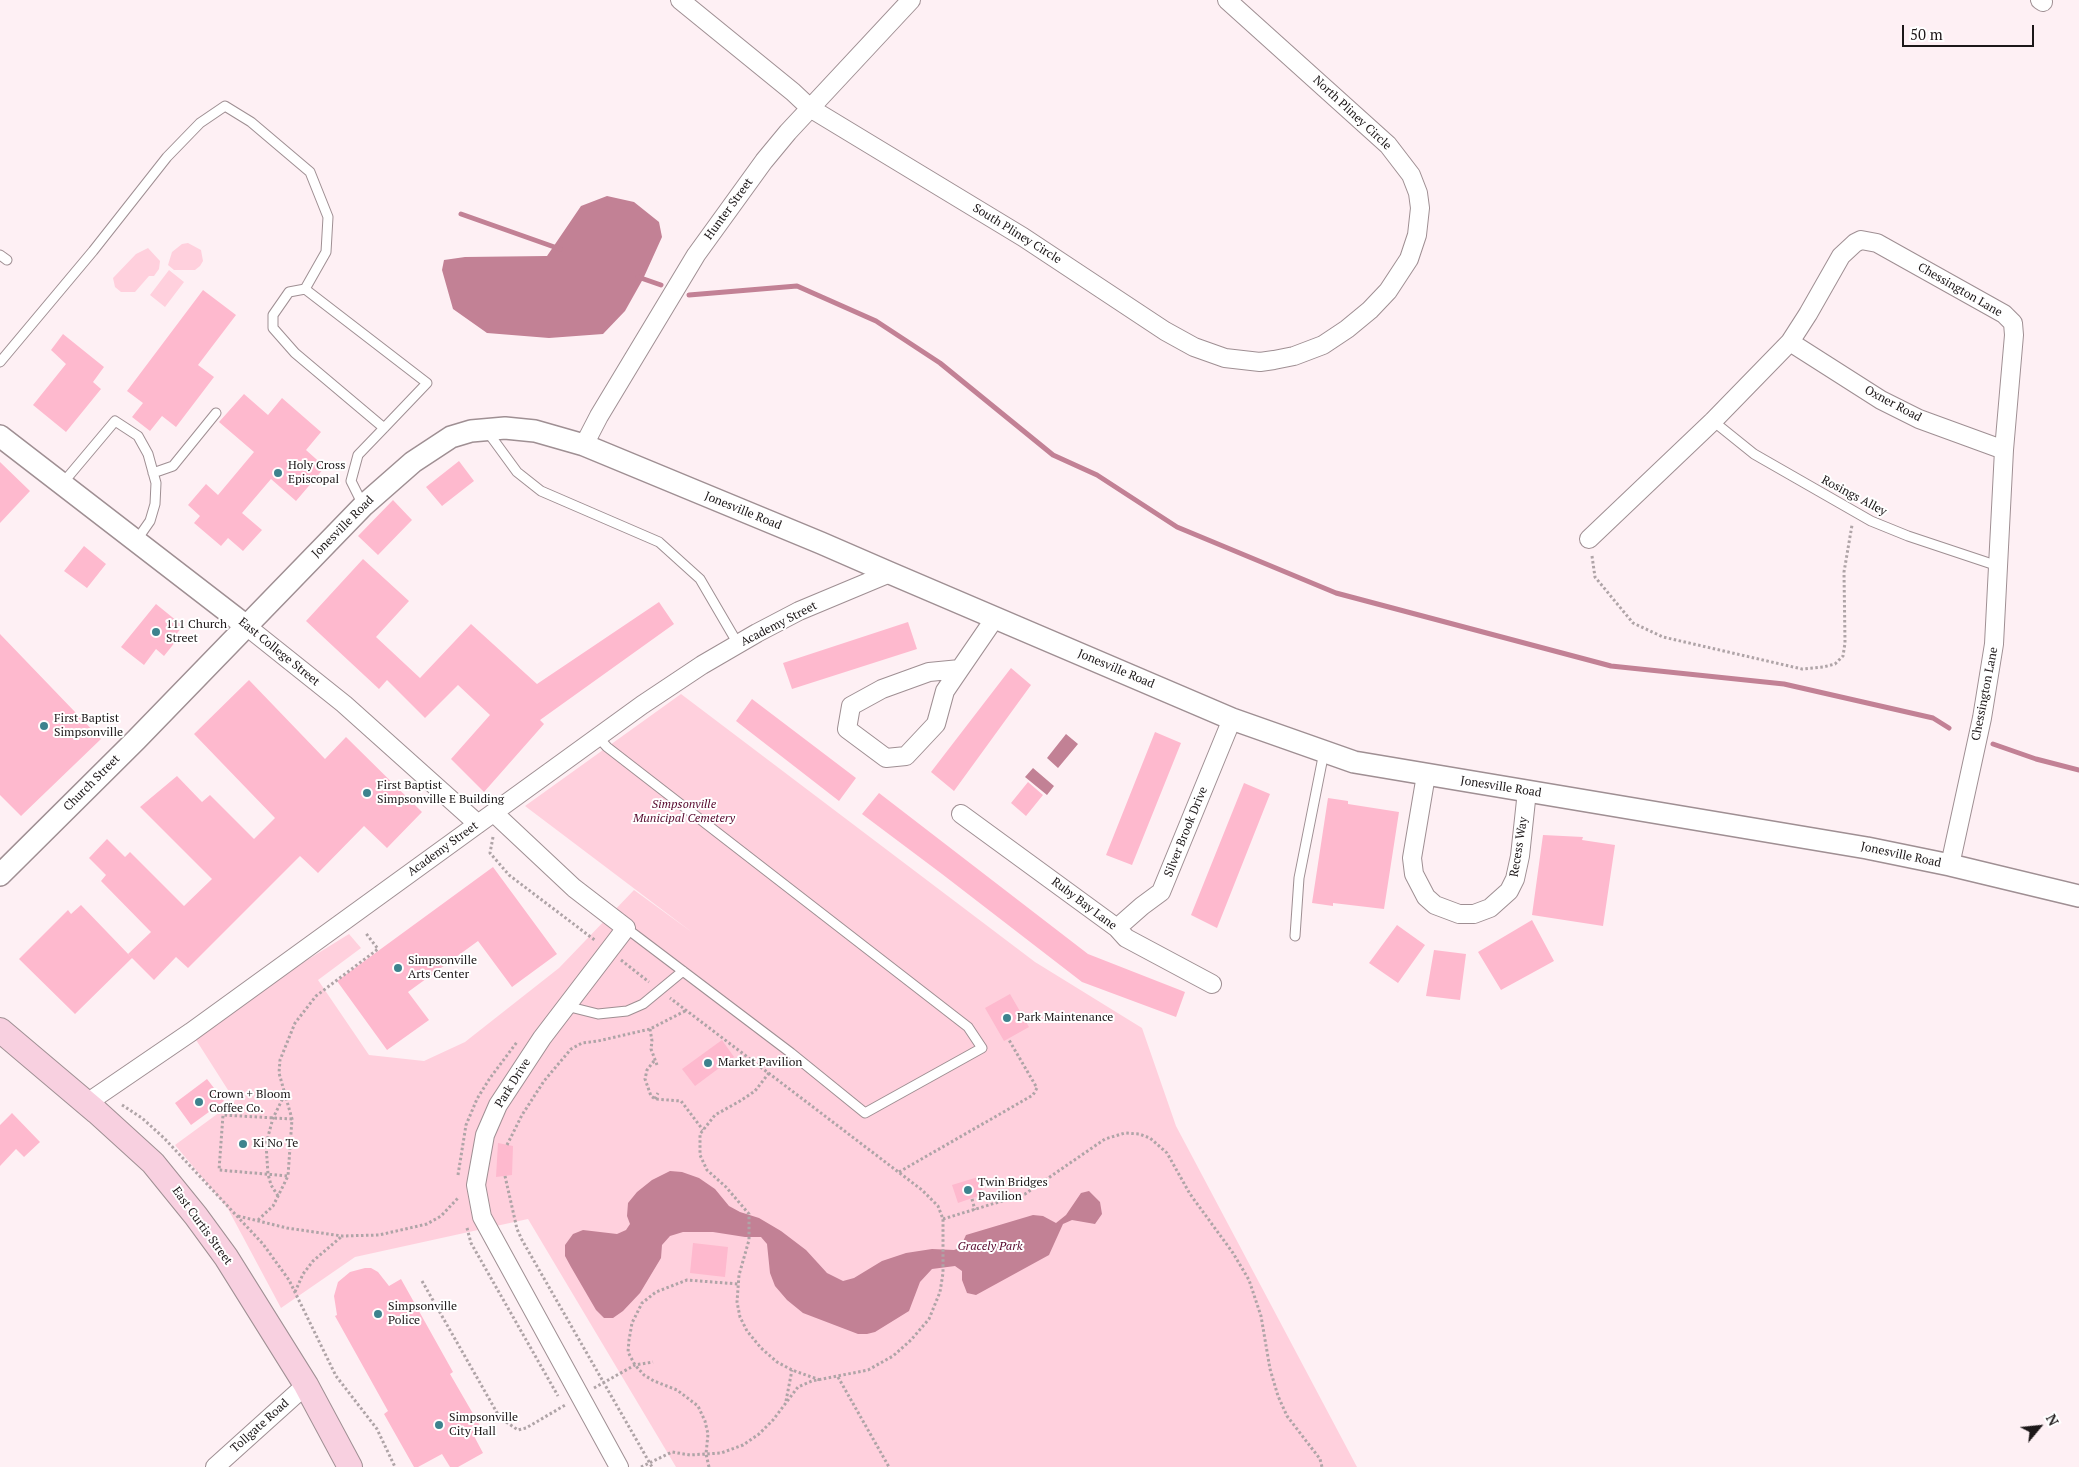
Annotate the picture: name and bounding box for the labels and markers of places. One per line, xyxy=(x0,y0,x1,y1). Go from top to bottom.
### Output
place label: Holy Cross Episcopal xyxy=(288,459,345,487)
marker: Holy Cross Episcopal xyxy=(272,467,284,479)
place label: 111 Church Street xyxy=(166,618,227,646)
marker: 111 Church Street xyxy=(150,626,162,638)
place label: First Baptist Simpsonville xyxy=(54,712,123,740)
marker: First Baptist Simpsonville xyxy=(38,720,50,732)
place label: First Baptist Simpsonville E Building xyxy=(377,779,504,807)
marker: First Baptist Simpsonville E Building xyxy=(361,787,373,799)
place label: Simpsonville Arts Center xyxy=(408,954,477,982)
marker: Simpsonville Arts Center xyxy=(392,962,404,974)
place label: Park Maintenance xyxy=(1017,1011,1113,1025)
marker: Park Maintenance xyxy=(1001,1012,1013,1024)
place label: Market Pavilion xyxy=(718,1056,802,1070)
marker: Market Pavilion xyxy=(702,1057,714,1069)
place label: Crown + Bloom Coffee Co. xyxy=(209,1088,291,1116)
marker: Crown + Bloom Coffee Co. xyxy=(193,1096,205,1108)
place label: Ki No Te xyxy=(253,1137,298,1151)
marker: Ki No Te xyxy=(237,1138,249,1150)
place label: Twin Bridges Pavilion xyxy=(978,1176,1048,1204)
marker: Twin Bridges Pavilion xyxy=(962,1184,974,1196)
place label: Simpsonville Police xyxy=(388,1300,457,1328)
marker: Simpsonville Police xyxy=(372,1308,384,1320)
place label: Simpsonville City Hall xyxy=(449,1411,518,1439)
marker: Simpsonville City Hall xyxy=(433,1419,445,1431)

